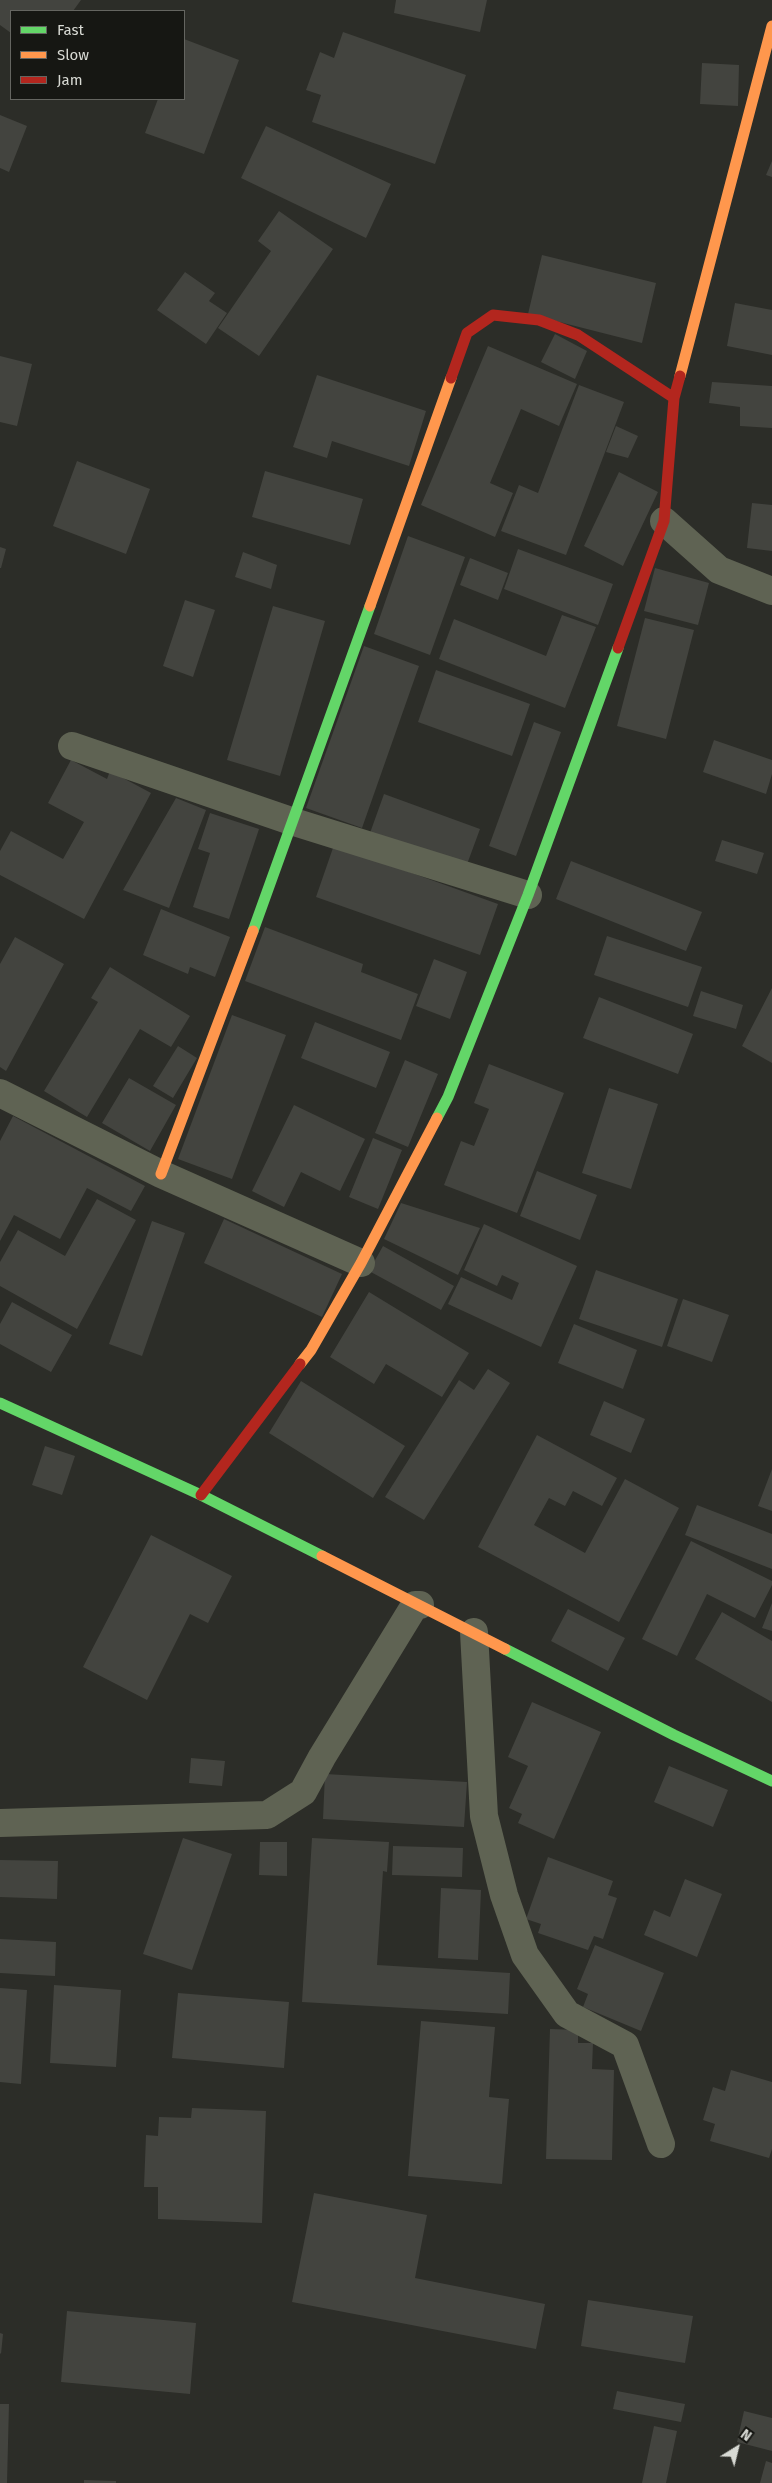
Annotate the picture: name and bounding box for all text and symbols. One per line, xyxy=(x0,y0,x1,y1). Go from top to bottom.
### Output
legend xyxy=(10,10,185,100)
text: Fast xyxy=(57,21,84,39)
text: Slow xyxy=(57,46,89,64)
text: Jam xyxy=(57,71,83,89)
north arrow xyxy=(712,2423,762,2473)
text: N xyxy=(737,2426,755,2445)

